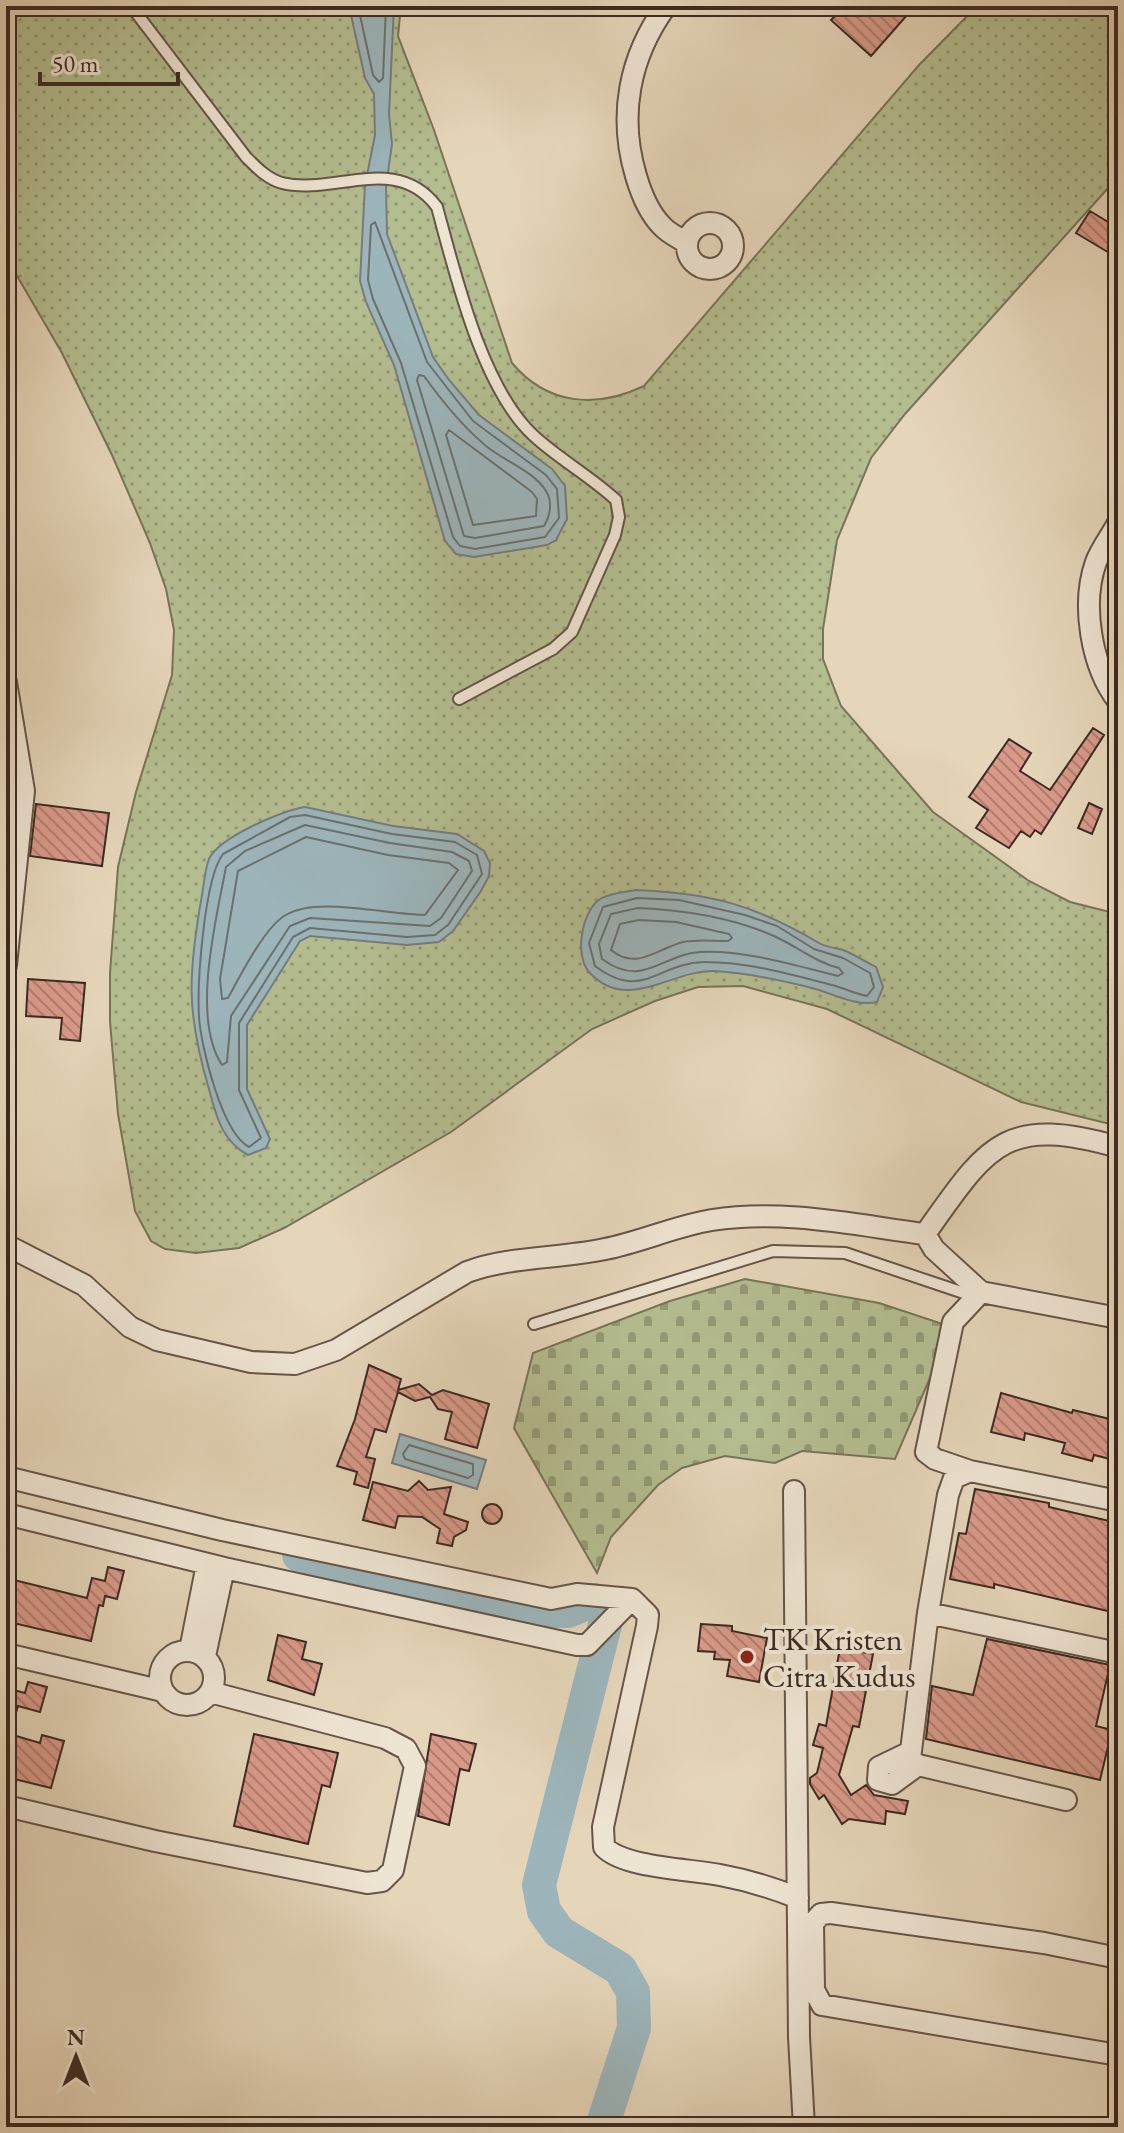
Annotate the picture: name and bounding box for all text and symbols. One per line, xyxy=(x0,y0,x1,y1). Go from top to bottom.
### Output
scale bar xyxy=(40,36,178,86)
text: 50 m xyxy=(52,48,99,79)
place label: TK Kristen Citra Kudus xyxy=(763,1618,916,1697)
marker: TK Kristen Citra Kudus xyxy=(738,1648,756,1666)
north arrow xyxy=(36,2017,116,2097)
text: N xyxy=(67,2023,85,2052)

